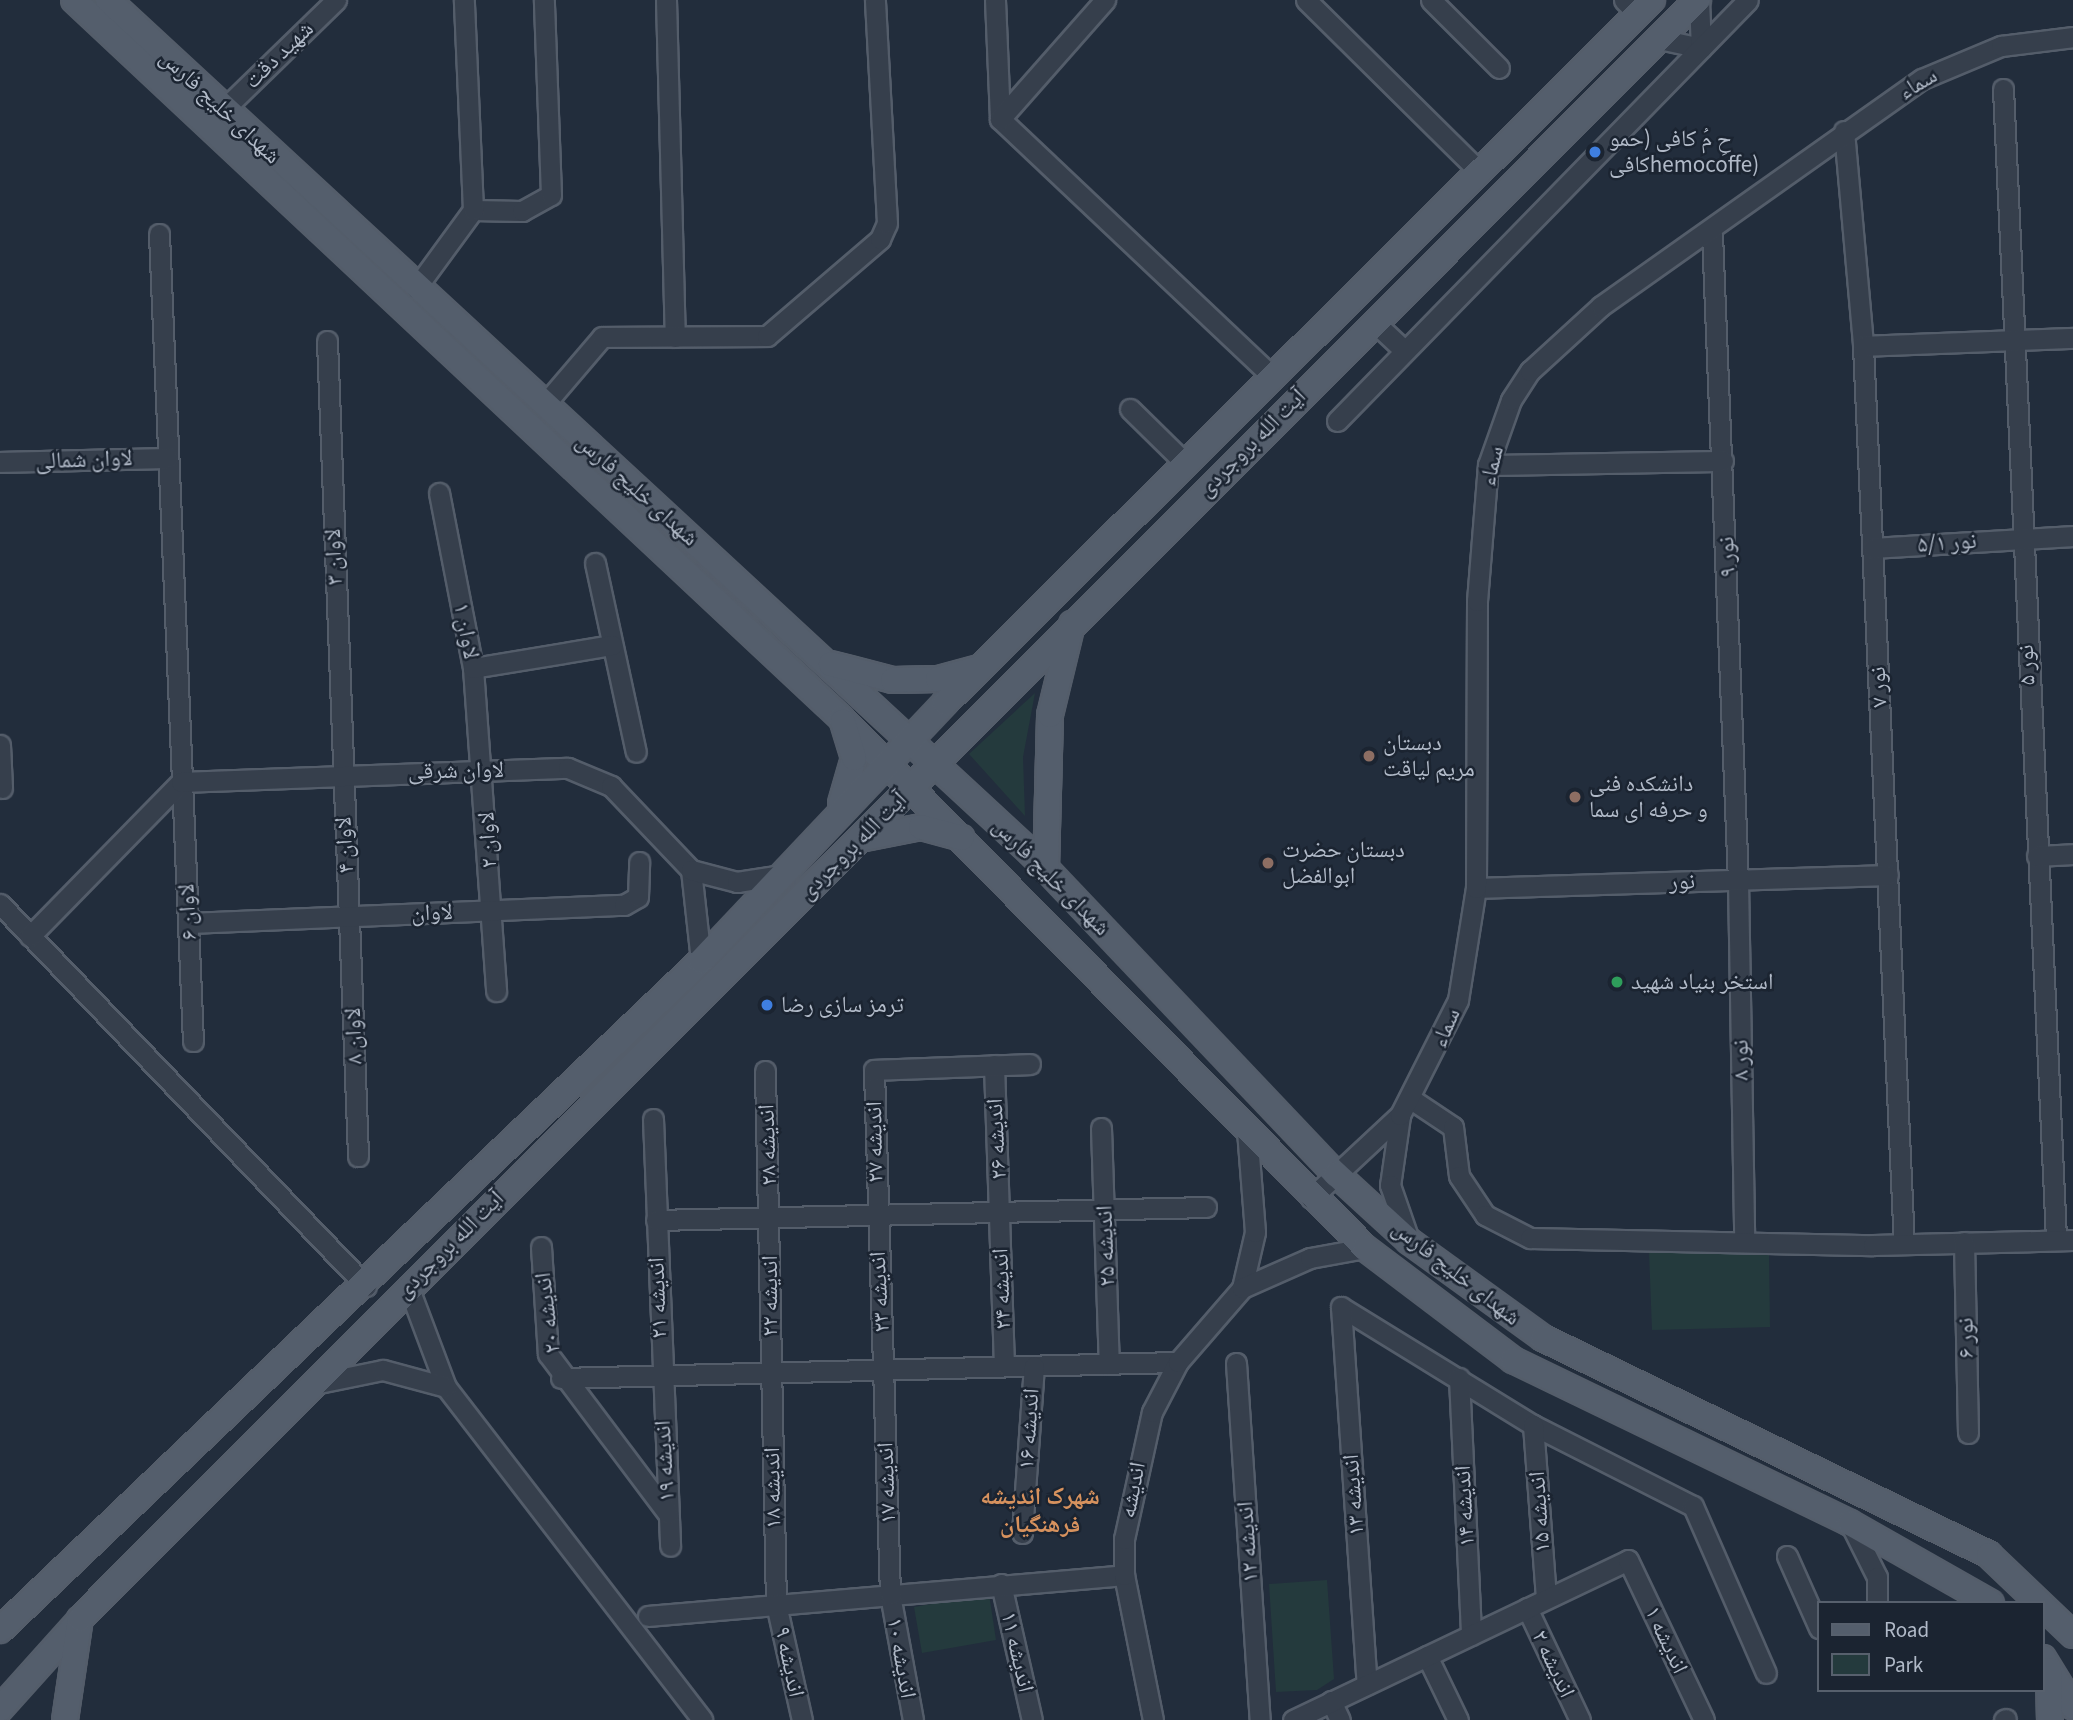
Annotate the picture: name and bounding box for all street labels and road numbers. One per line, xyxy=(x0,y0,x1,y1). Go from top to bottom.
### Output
street label: شهید دقت xyxy=(239,15,319,95)
street label: شهدای خلیج فارس xyxy=(154,44,286,170)
street label: سماء xyxy=(1894,62,1942,106)
street label: آیت الله بروجردی xyxy=(1192,383,1312,503)
street label: شهدای خلیج فارس xyxy=(570,428,704,552)
street label: سماء xyxy=(1474,443,1510,489)
street label: لاوان شمالی xyxy=(35,445,133,475)
street label: نور ۵/۱ xyxy=(1916,527,1978,559)
street label: لاوان ۳ xyxy=(319,528,349,586)
street label: نور ۹ xyxy=(1712,536,1742,578)
street label: لاوان ۱ xyxy=(447,601,485,661)
street label: نور ۵ xyxy=(2012,644,2042,686)
street label: نور ۷ xyxy=(1864,666,1894,708)
street label: لاوان شرقی xyxy=(408,756,504,786)
street label: آیت الله بروجردی xyxy=(793,786,913,906)
street label: لاوان ۲ xyxy=(473,811,503,869)
street label: شهدای خلیج فارس xyxy=(986,812,1116,942)
street label: لاوان ۴ xyxy=(330,816,360,874)
street label: نور xyxy=(1669,868,1695,896)
street label: لاوان ۶ xyxy=(173,883,203,941)
street label: لاوان xyxy=(411,898,453,928)
street label: سماء xyxy=(1425,1004,1467,1052)
street label: لاوان ۸ xyxy=(339,1007,369,1065)
street label: نور ۸ xyxy=(1727,1039,1755,1081)
street label: اندیشه ۲۶ xyxy=(981,1098,1013,1180)
street label: اندیشه ۲۷ xyxy=(860,1101,890,1183)
street label: اندیشه ۲۸ xyxy=(753,1104,783,1186)
street label: آیت الله بروجردی xyxy=(390,1185,510,1305)
street label: اندیشه ۲۵ xyxy=(1091,1205,1121,1287)
street label: شهدای خلیج فارس xyxy=(1386,1214,1526,1332)
street label: اندیشه ۲۴ xyxy=(987,1248,1017,1330)
street label: اندیشه ۲۳ xyxy=(864,1251,896,1333)
street label: اندیشه ۲۲ xyxy=(756,1255,784,1337)
street label: اندیشه ۲۱ xyxy=(643,1257,673,1339)
street label: اندیشه ۲۰ xyxy=(529,1271,567,1355)
street label: نور ۶ xyxy=(1952,1317,1980,1359)
street label: اندیشه ۱۶ xyxy=(1012,1387,1046,1471)
street label: اندیشه ۱۹ xyxy=(649,1420,681,1502)
street label: اندیشه ۱۷ xyxy=(872,1442,902,1524)
street label: اندیشه ۱۸ xyxy=(758,1447,788,1529)
street label: اندیشه ۱۳ xyxy=(1337,1453,1371,1537)
street label: اندیشه xyxy=(1114,1460,1152,1520)
street label: اندیشه ۱۴ xyxy=(1449,1465,1481,1547)
street label: اندیشه ۱۵ xyxy=(1523,1470,1557,1554)
street label: اندیشه ۱۲ xyxy=(1231,1500,1265,1584)
street label: اندیشه ۱ xyxy=(1638,1602,1694,1678)
street label: اندیشه ۱۱ xyxy=(994,1609,1040,1695)
street label: اندیشه ۱۰ xyxy=(880,1615,922,1701)
street label: اندیشه ۹ xyxy=(768,1624,810,1700)
street label: اندیشه ۲ xyxy=(1525,1626,1581,1702)

